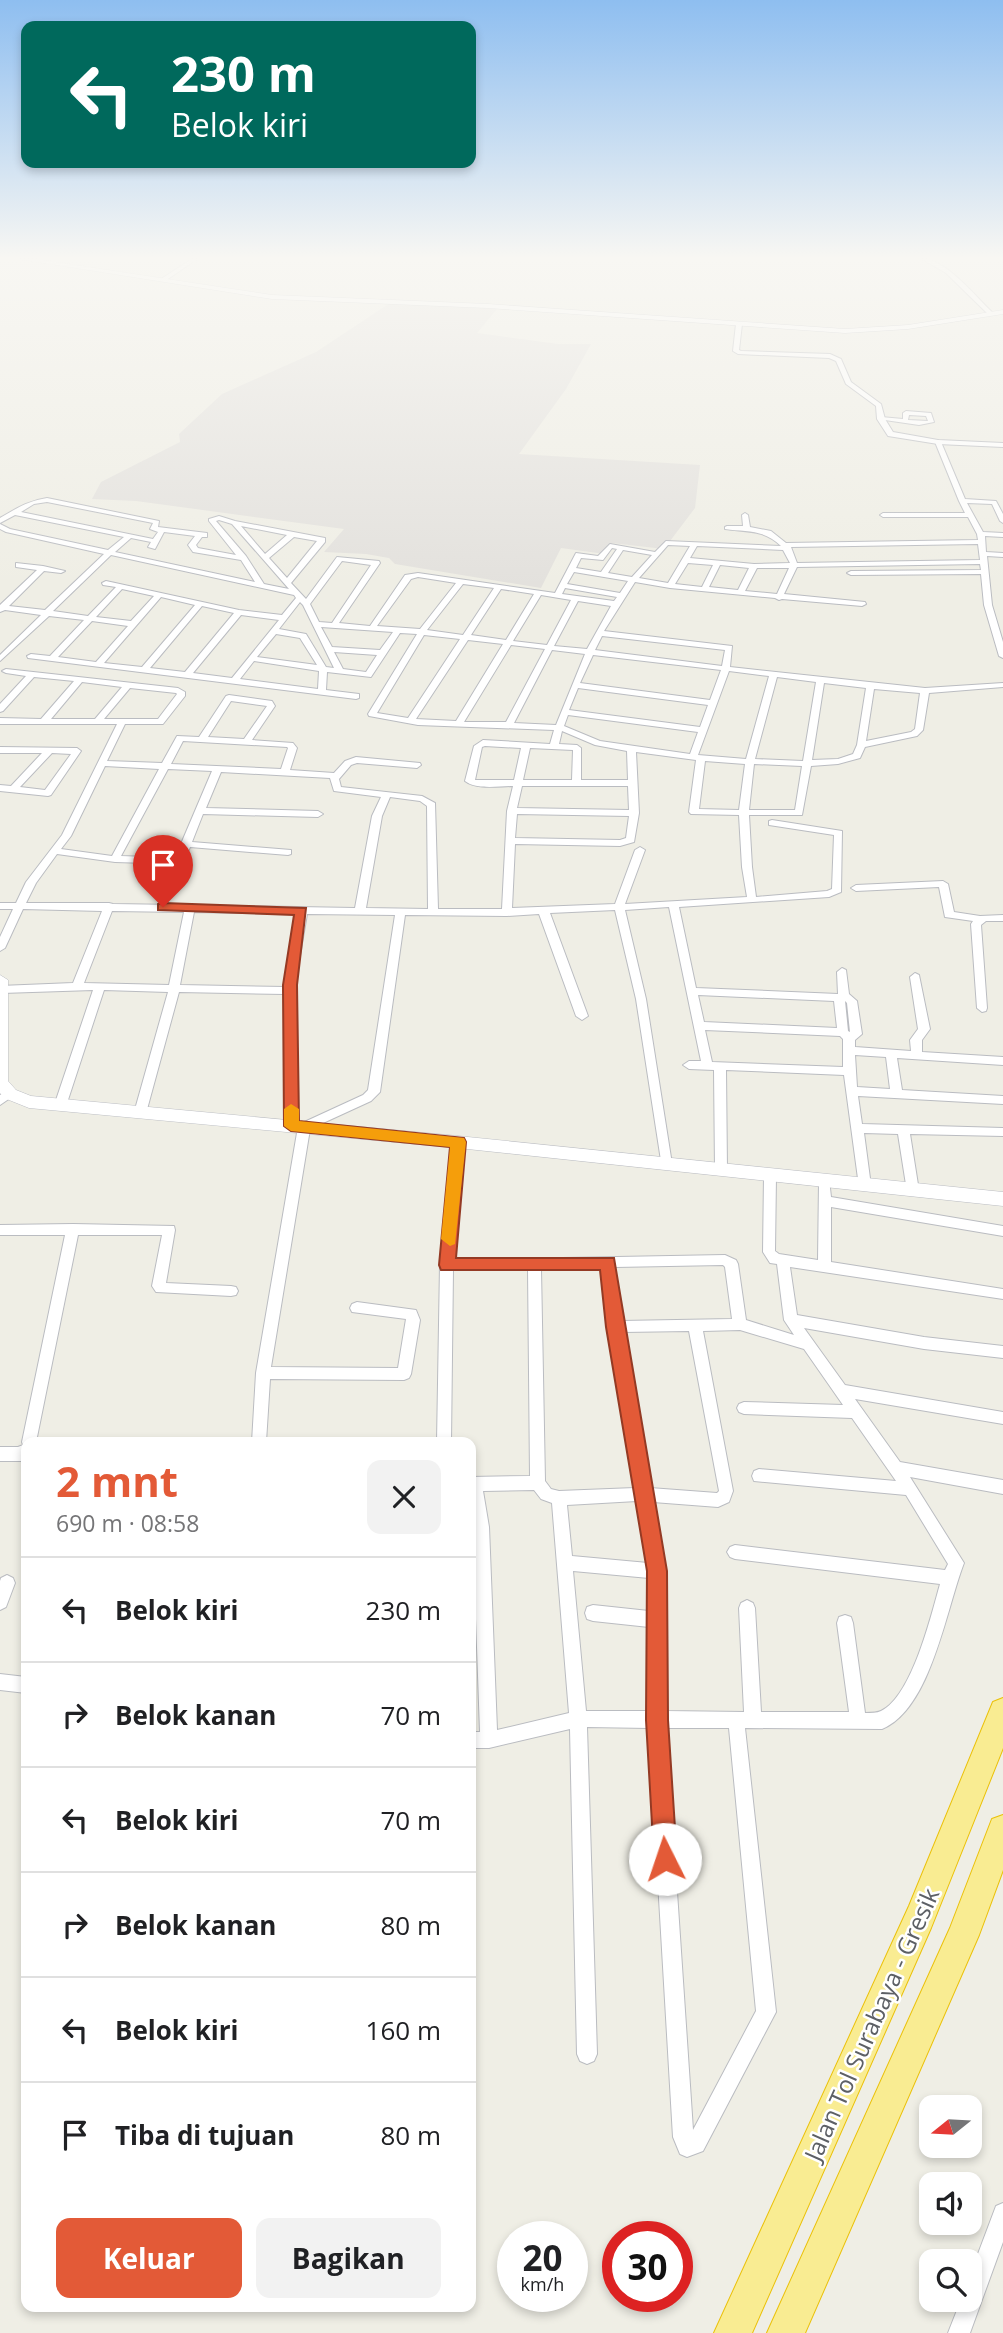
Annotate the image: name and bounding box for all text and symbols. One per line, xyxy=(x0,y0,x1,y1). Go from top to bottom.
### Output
text: 230 m xyxy=(171,40,316,106)
icon: left xyxy=(56,49,147,140)
text: Belok kiri xyxy=(171,103,308,146)
pin xyxy=(133,835,193,907)
icon: arrive xyxy=(144,846,182,884)
text: 2 mnt xyxy=(56,1452,178,1509)
button: close xyxy=(367,1460,441,1534)
text: 690 m · 08:58 xyxy=(56,1507,199,1539)
icon: left xyxy=(56,1591,94,1629)
text: Belok kiri xyxy=(115,1592,239,1628)
text: 230 m xyxy=(366,1592,441,1628)
icon: right xyxy=(56,1696,94,1734)
text: Belok kanan xyxy=(115,1697,276,1733)
text: 70 m xyxy=(380,1697,441,1733)
icon: left xyxy=(56,1801,94,1839)
text: Belok kiri xyxy=(115,1802,239,1838)
text: 70 m xyxy=(380,1802,441,1838)
position arrow xyxy=(628,1822,702,1896)
street label: Jalan Tol Surabaya - Gresik xyxy=(795,1882,946,2168)
icon: right xyxy=(56,1906,94,1944)
text: Belok kanan xyxy=(115,1907,276,1943)
text: 80 m xyxy=(380,1907,441,1943)
icon: left xyxy=(56,2011,94,2049)
text: Belok kiri xyxy=(115,2012,239,2048)
text: 160 m xyxy=(366,2012,441,2048)
north arrow xyxy=(919,2095,982,2158)
map controls xyxy=(919,2095,982,2312)
icon: arrive xyxy=(56,2116,94,2154)
text: Tiba di tujuan xyxy=(115,2117,294,2153)
text: 80 m xyxy=(380,2117,441,2153)
button: sound xyxy=(919,2172,982,2235)
button: Keluar xyxy=(56,2218,242,2298)
button: Bagikan xyxy=(256,2218,441,2298)
speed limit sign: 30 xyxy=(602,2221,693,2312)
text: 20 xyxy=(522,2234,563,2281)
button: search xyxy=(919,2249,982,2312)
text: km/h xyxy=(521,2272,564,2296)

